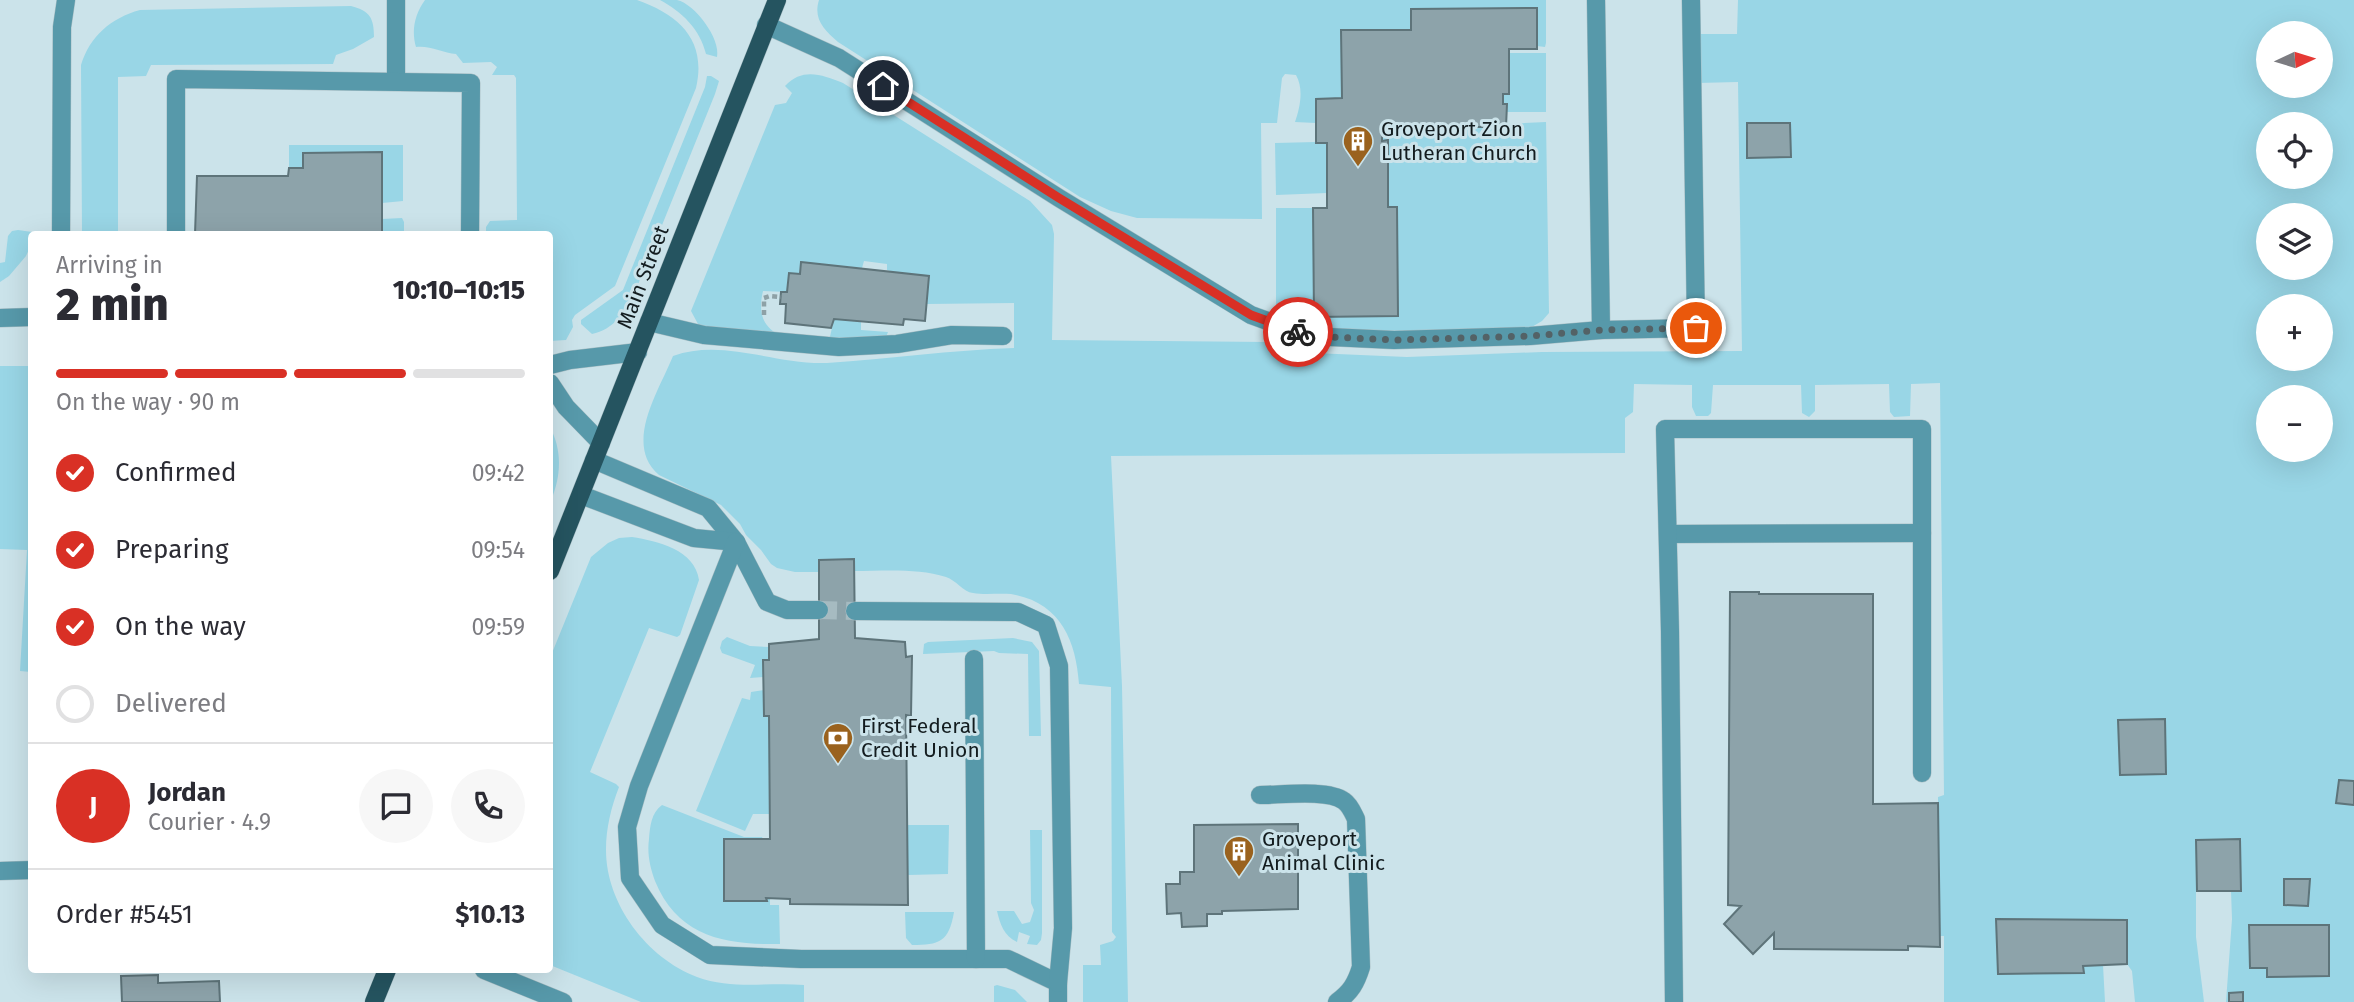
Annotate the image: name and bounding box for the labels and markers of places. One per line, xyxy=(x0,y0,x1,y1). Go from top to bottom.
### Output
pin xyxy=(853,56,913,116)
place label: Groveport Zion Lutheran Church xyxy=(1381,116,1537,166)
building icon: Groveport Zion Lutheran Church xyxy=(1341,124,1375,168)
pin xyxy=(1666,298,1726,358)
place label: First Federal Credit Union xyxy=(861,713,980,763)
bank icon: First Federal Credit Union xyxy=(821,721,855,765)
place label: Groveport Animal Clinic xyxy=(1262,826,1385,876)
building icon: Groveport Animal Clinic xyxy=(1222,834,1256,878)

